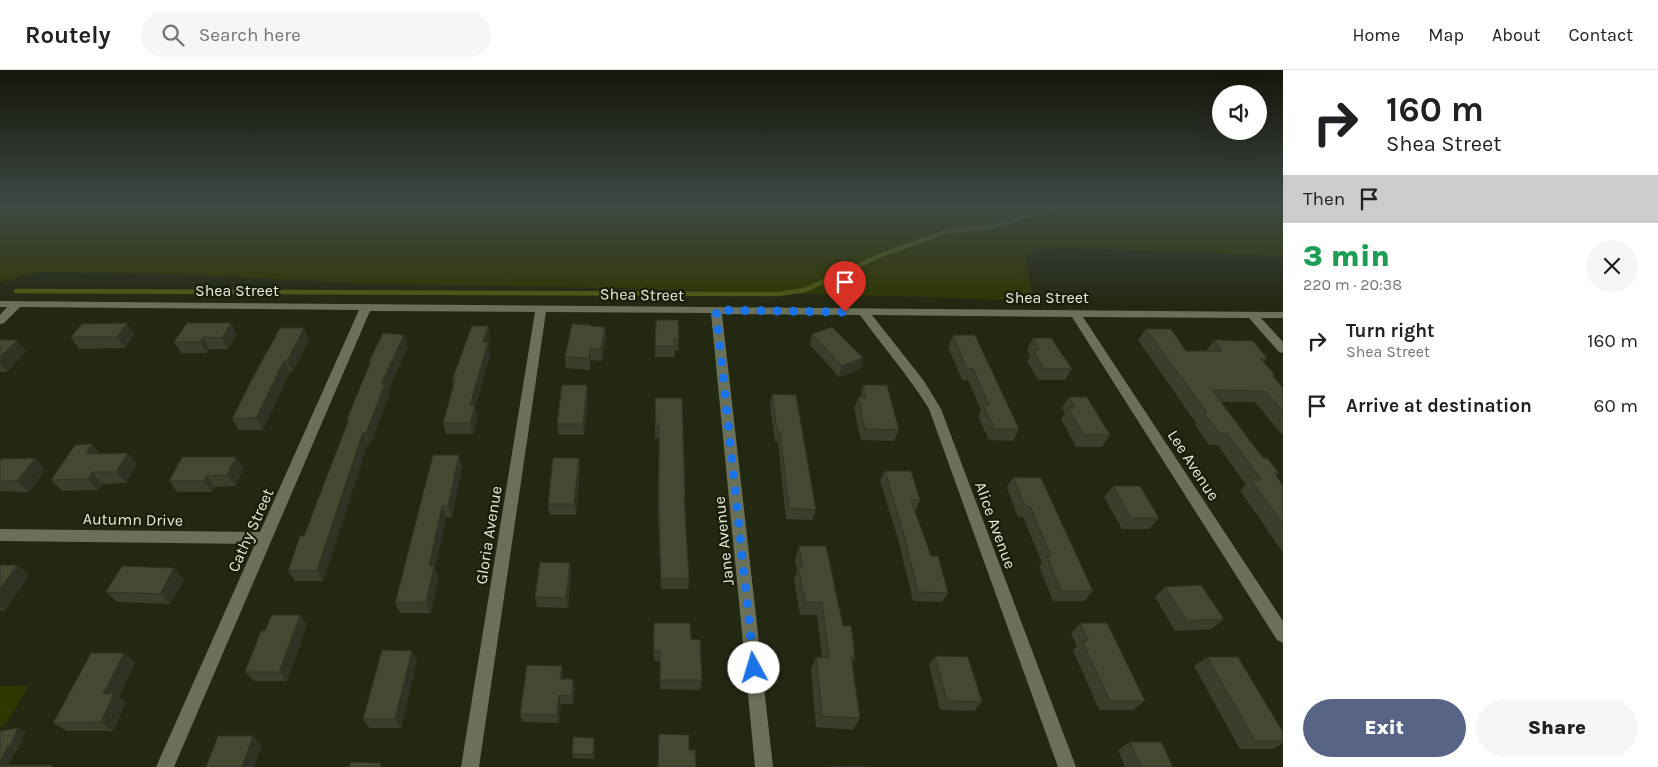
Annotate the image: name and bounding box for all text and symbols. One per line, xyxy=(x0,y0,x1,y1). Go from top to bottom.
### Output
search box xyxy=(141,12,491,57)
text: Routely xyxy=(25,21,111,49)
icon: search xyxy=(159,21,187,49)
text: Search here xyxy=(199,24,301,46)
text: Home xyxy=(1352,24,1400,46)
text: Map xyxy=(1428,24,1464,46)
text: About xyxy=(1492,24,1541,46)
text: Contact xyxy=(1569,24,1633,46)
map controls xyxy=(1212,85,1267,140)
button: sound xyxy=(1212,85,1267,140)
text: 160 m xyxy=(1386,89,1484,130)
icon: right xyxy=(1303,90,1368,155)
text: Shea Street xyxy=(1386,131,1502,157)
icon: arrive xyxy=(1355,185,1383,213)
text: Then xyxy=(1303,188,1345,210)
text: 3 min xyxy=(1303,238,1390,274)
button: close xyxy=(1586,240,1638,292)
pin xyxy=(824,261,866,312)
icon: arrive xyxy=(831,268,859,296)
text: 220 m · 20:38 xyxy=(1303,275,1402,294)
street label: Shea Street xyxy=(195,281,279,300)
street label: Shea Street xyxy=(600,284,684,305)
street label: Shea Street xyxy=(1005,288,1089,307)
text: Turn right xyxy=(1346,320,1435,342)
icon: right xyxy=(1303,327,1331,355)
text: 160 m xyxy=(1587,330,1638,352)
text: Shea Street xyxy=(1346,342,1430,361)
icon: arrive xyxy=(1303,392,1331,420)
text: Arrive at destination xyxy=(1346,395,1532,417)
text: 60 m xyxy=(1594,395,1638,417)
street label: Lee Avenue xyxy=(1164,426,1223,504)
street label: Alice Avenue xyxy=(971,479,1020,571)
street label: Cathy Street xyxy=(224,485,277,575)
street label: Gloria Avenue xyxy=(471,485,506,586)
street label: Jane Avenue xyxy=(709,495,738,586)
street label: Autumn Drive xyxy=(83,509,183,530)
position arrow xyxy=(727,641,779,693)
button: Exit xyxy=(1303,699,1466,757)
button: Share xyxy=(1476,699,1638,757)

